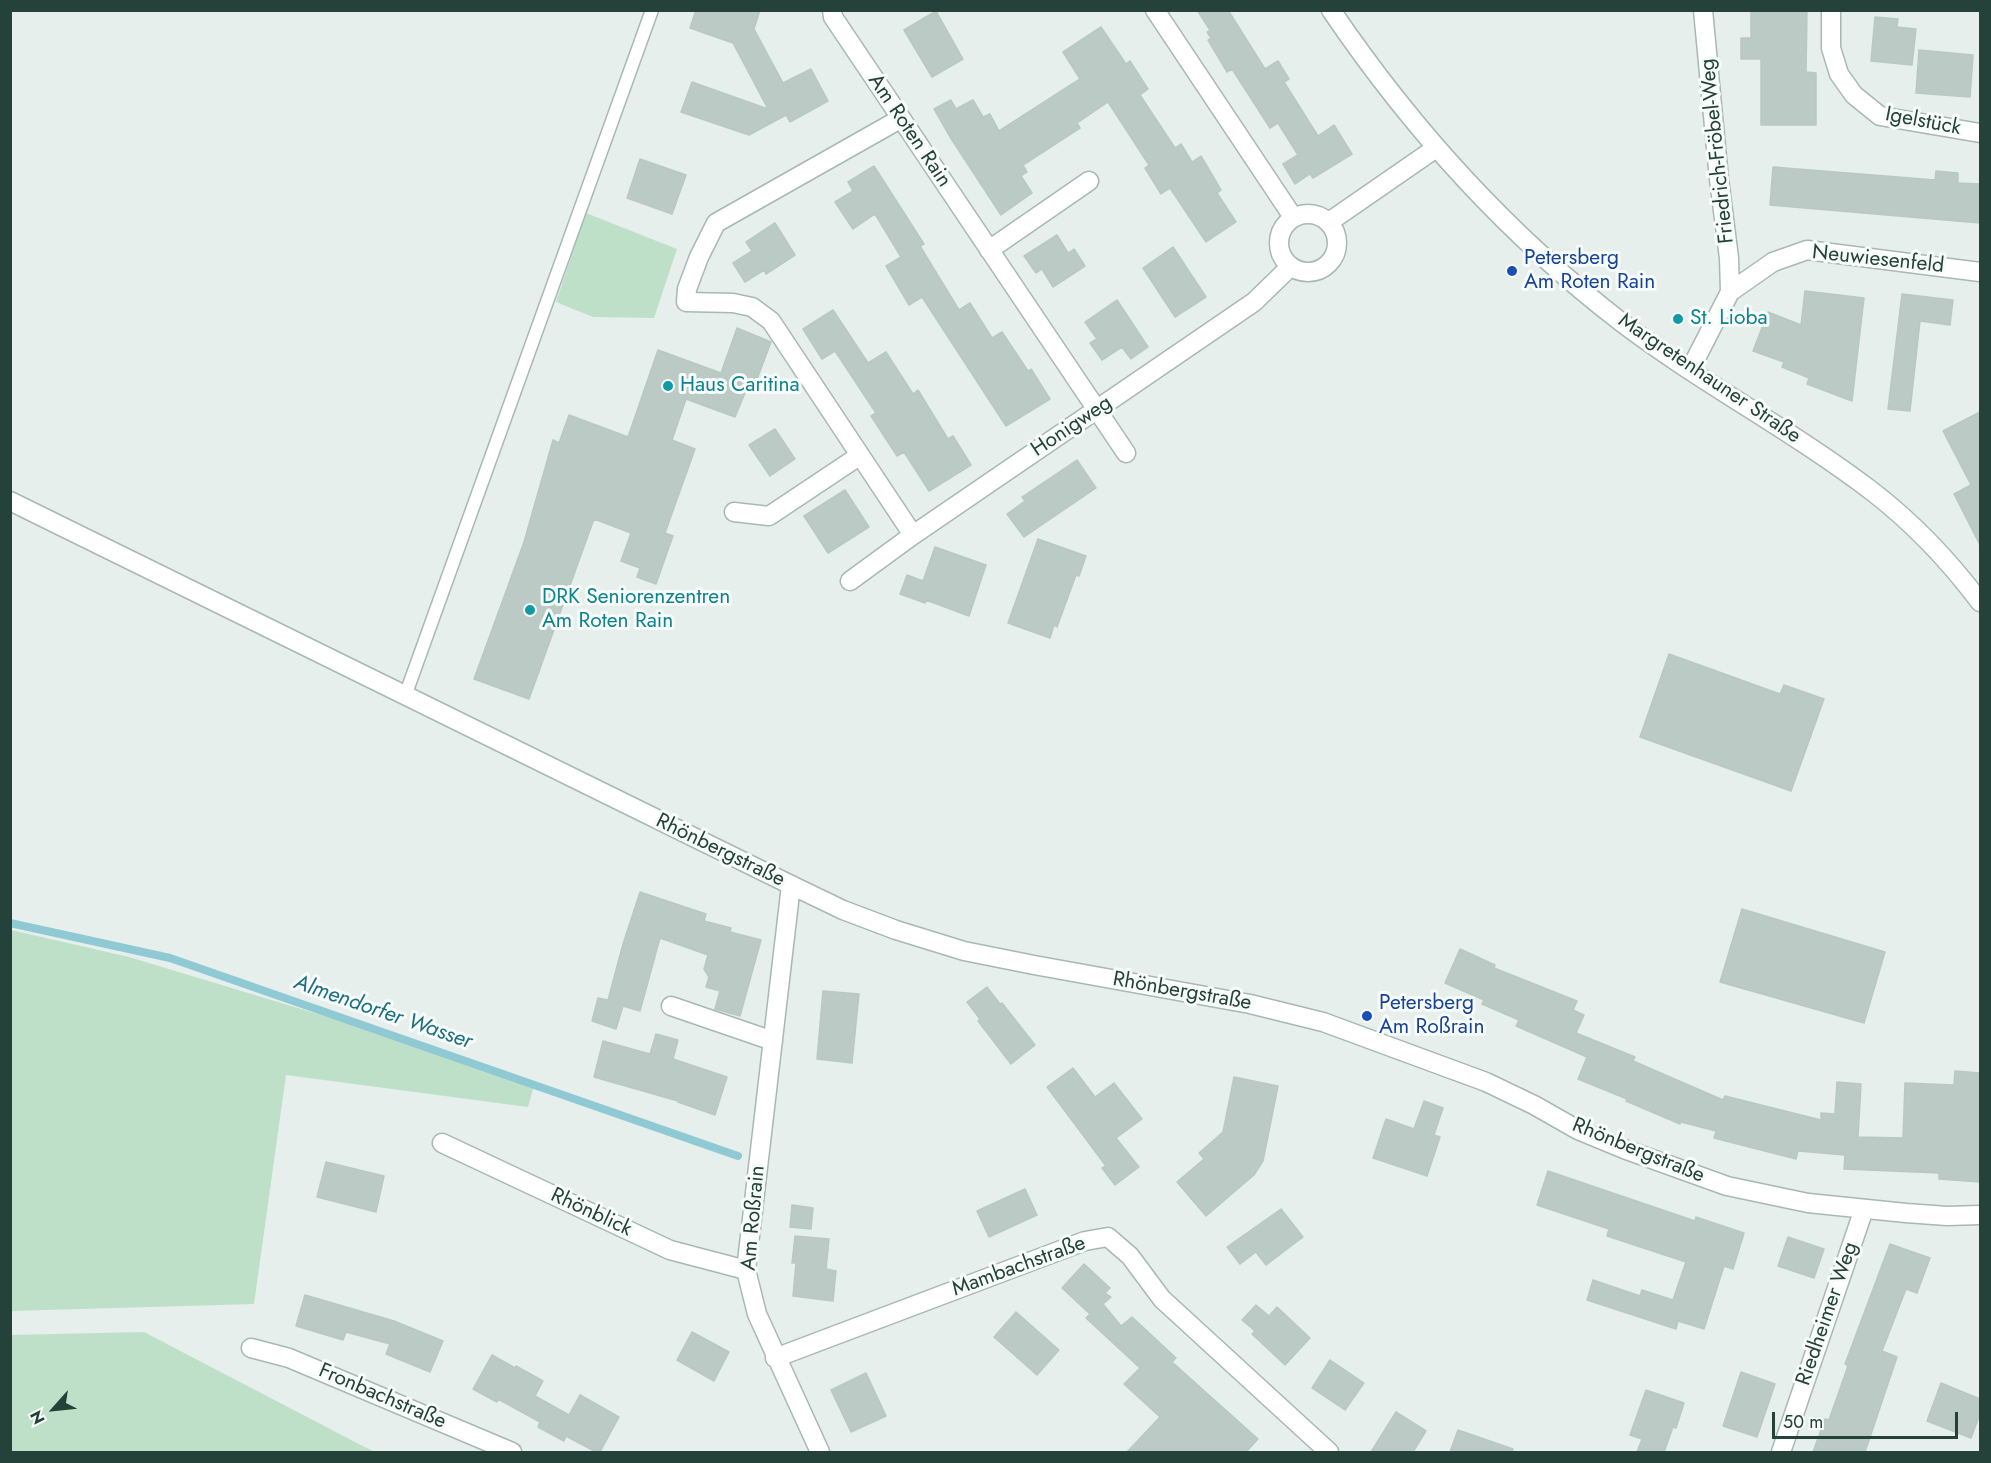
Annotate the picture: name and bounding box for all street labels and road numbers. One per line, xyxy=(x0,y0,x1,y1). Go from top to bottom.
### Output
street label: Friedrich-Fröbel-Weg xyxy=(1696,57,1740,245)
street label: Am Roten Rain xyxy=(862,70,956,192)
street label: Igelstück xyxy=(1883,102,1963,142)
street label: Neuwiesenfeld xyxy=(1811,241,1945,279)
street label: Margretenhauner Straße xyxy=(1613,309,1805,449)
street label: Honigweg xyxy=(1027,391,1117,463)
street label: Rhönbergstraße xyxy=(651,809,789,893)
street label: Rhönbergstraße xyxy=(1111,967,1253,1017)
street label: Rhönbergstraße xyxy=(1568,1113,1708,1189)
street label: Am Roßrain xyxy=(737,1164,771,1272)
street label: Rhönblick xyxy=(546,1183,636,1243)
street label: Mambachstraße xyxy=(949,1231,1089,1303)
street label: Riedheimer Weg xyxy=(1792,1239,1864,1389)
street label: Fronbachstraße xyxy=(314,1359,450,1435)

